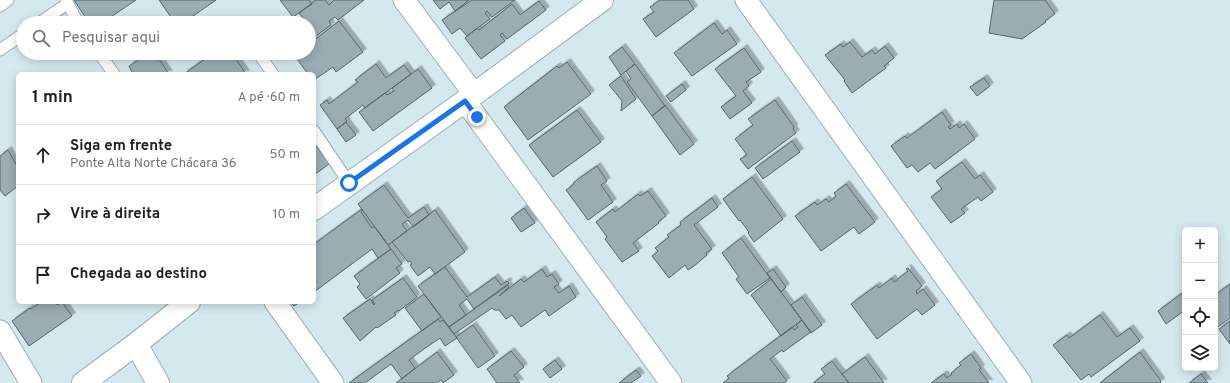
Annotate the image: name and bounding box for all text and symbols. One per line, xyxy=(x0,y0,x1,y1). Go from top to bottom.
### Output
search box xyxy=(16,16,316,60)
icon: search xyxy=(30,27,52,49)
text: Pesquisar aqui xyxy=(62,29,160,48)
text: 1 min xyxy=(32,87,73,109)
text: A pé · 60 m xyxy=(238,90,300,106)
route end xyxy=(468,108,486,126)
text: Siga em frente xyxy=(70,137,172,156)
icon: ahead xyxy=(32,144,54,166)
text: 50 m xyxy=(270,147,300,163)
text: Ponte Alta Norte Chácara 36 xyxy=(70,156,237,172)
route start xyxy=(340,174,358,192)
icon: right xyxy=(32,204,54,226)
text: Vire à direita xyxy=(70,205,160,224)
text: 10 m xyxy=(273,207,300,223)
map controls xyxy=(1182,227,1218,371)
button: + xyxy=(1182,227,1218,263)
button: − xyxy=(1182,263,1218,299)
icon: arrive xyxy=(32,264,54,286)
text: Chegada ao destino xyxy=(70,265,207,284)
button: locate xyxy=(1182,299,1218,335)
button: layers xyxy=(1182,335,1218,371)

